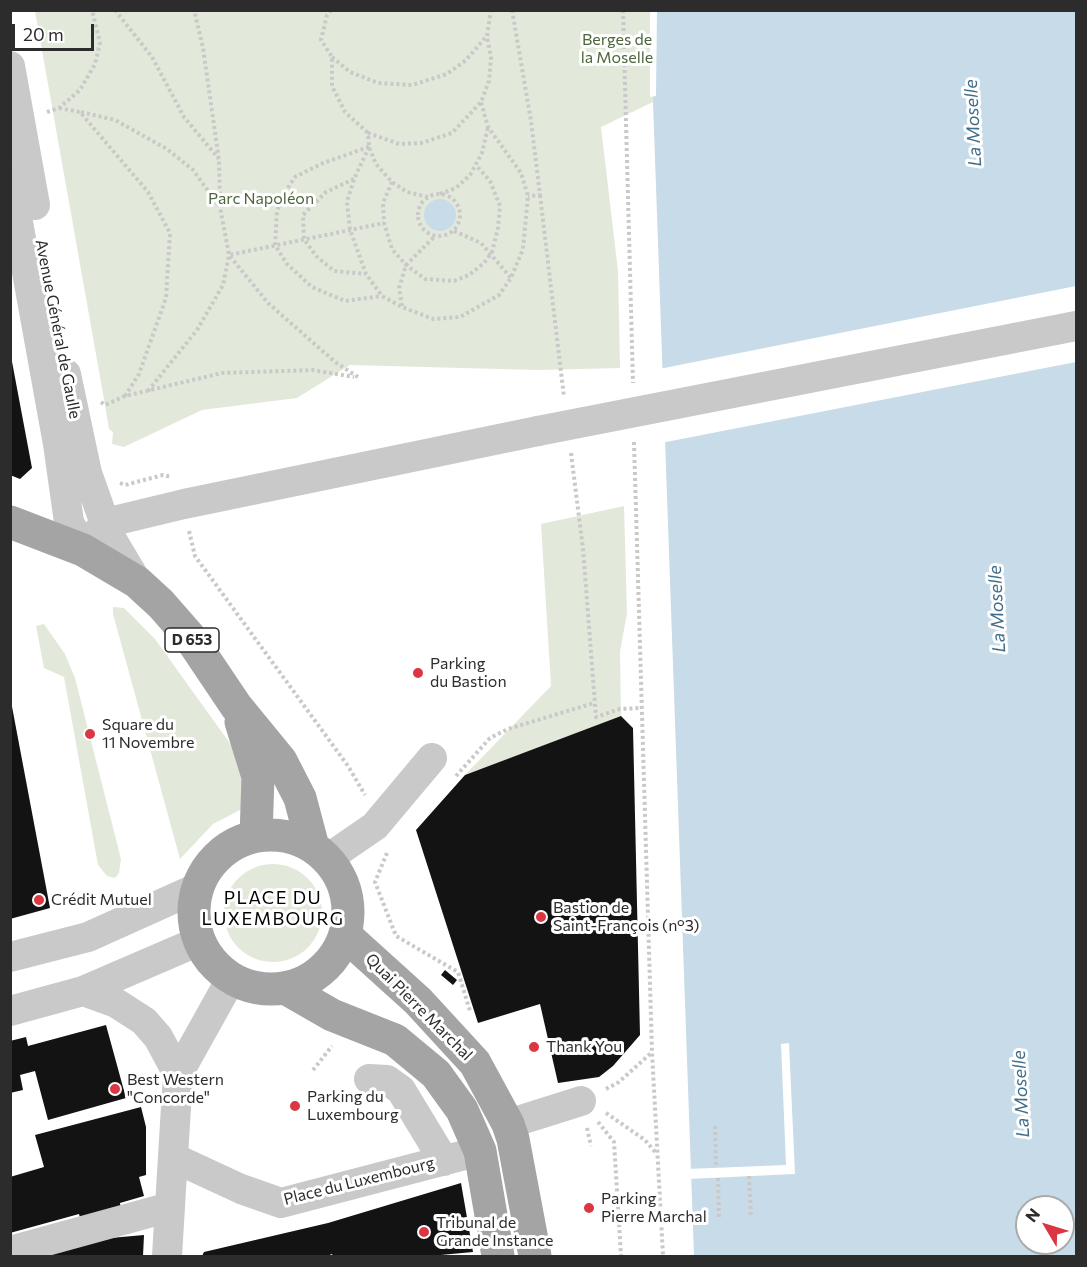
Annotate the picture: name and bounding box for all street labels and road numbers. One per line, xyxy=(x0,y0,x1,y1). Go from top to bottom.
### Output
street label: Avenue Général de Gaulle xyxy=(31,238,85,420)
road number: D 653 xyxy=(165,628,219,652)
street label: Quai Pierre Marchal xyxy=(362,950,476,1064)
street label: Place du Luxembourg xyxy=(282,1153,436,1209)

